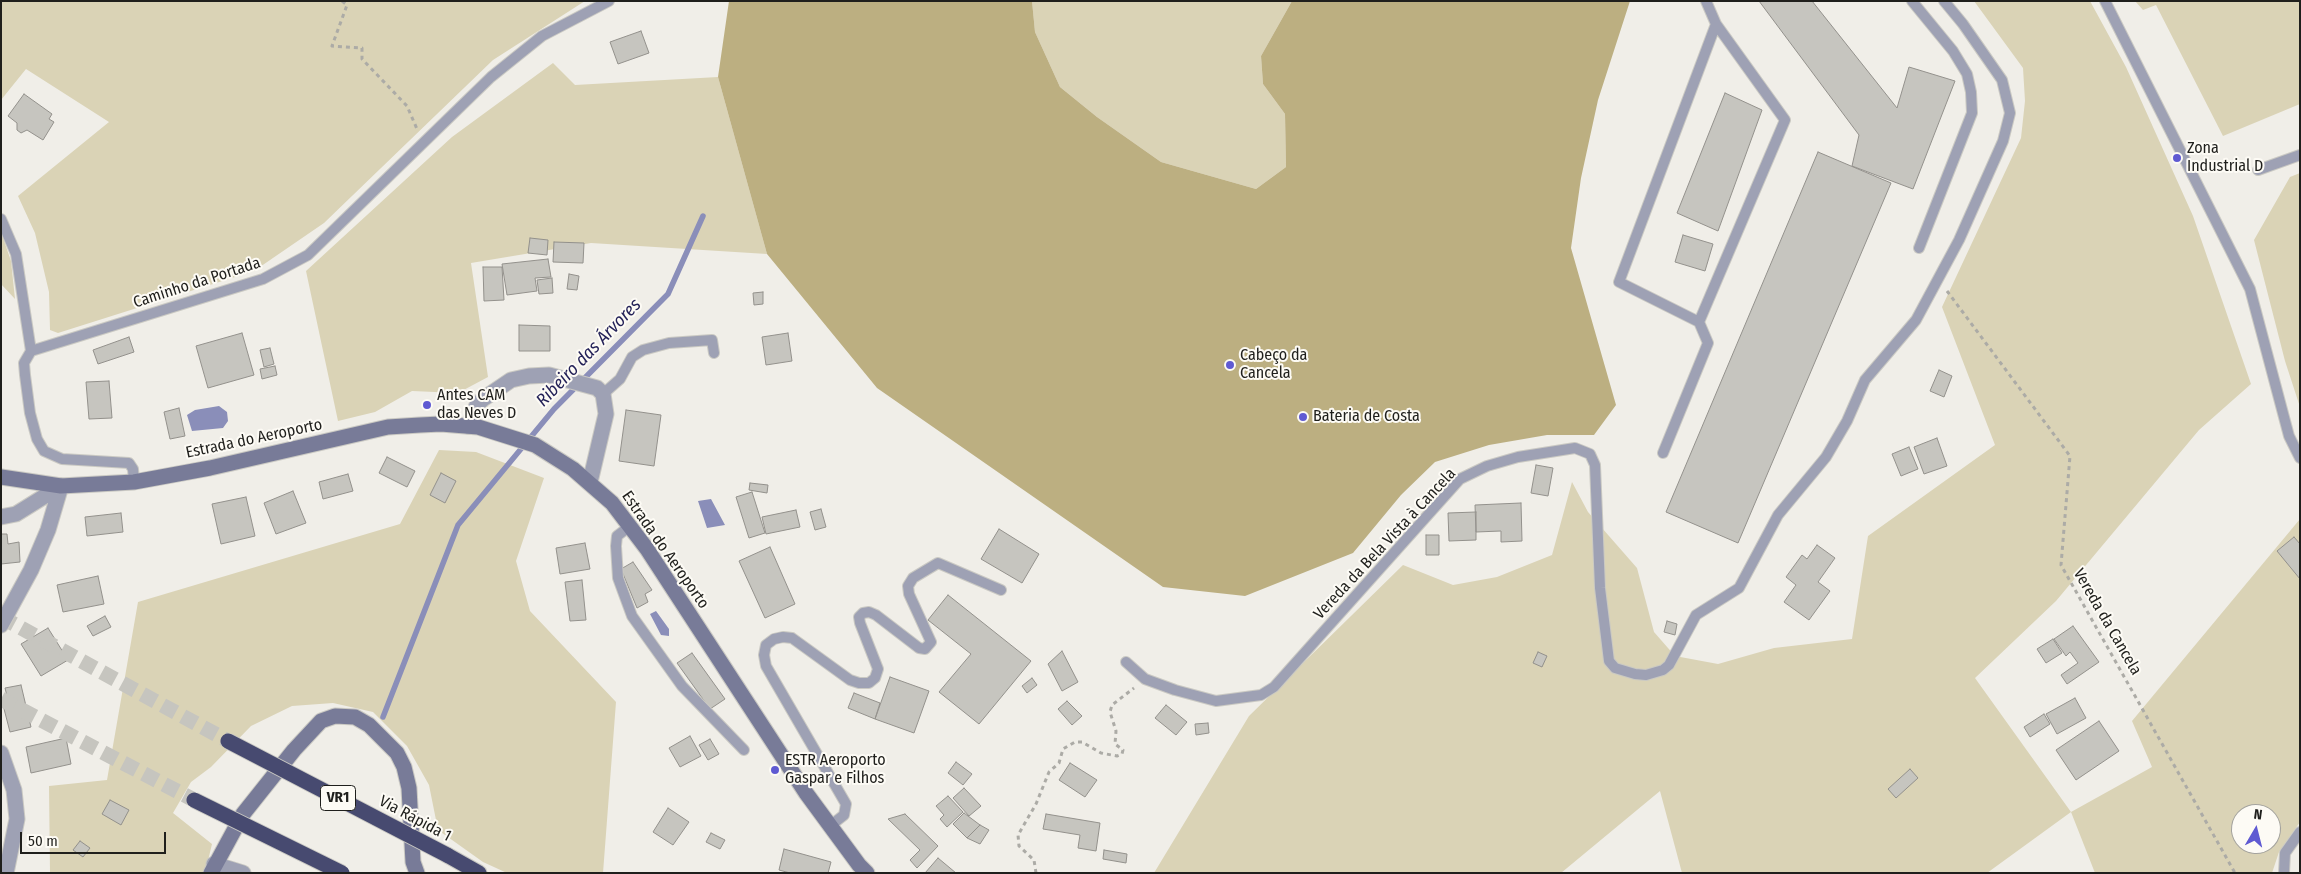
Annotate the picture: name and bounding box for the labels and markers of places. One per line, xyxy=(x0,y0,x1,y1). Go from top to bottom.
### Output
place label: Zona Industrial D xyxy=(2187,139,2263,177)
marker: Zona Industrial D xyxy=(2171,152,2183,164)
place label: Cabeço da Cancela xyxy=(1240,346,1307,384)
marker: Cabeço da Cancela xyxy=(1224,359,1236,371)
place label: Antes CAM das Neves D xyxy=(437,386,516,424)
marker: Antes CAM das Neves D xyxy=(421,399,433,411)
place label: Bateria de Costa xyxy=(1313,407,1420,427)
marker: Bateria de Costa xyxy=(1297,411,1309,423)
place label: ESTR Aeroporto Gaspar e Filhos xyxy=(785,751,886,789)
marker: ESTR Aeroporto Gaspar e Filhos xyxy=(769,764,781,776)

